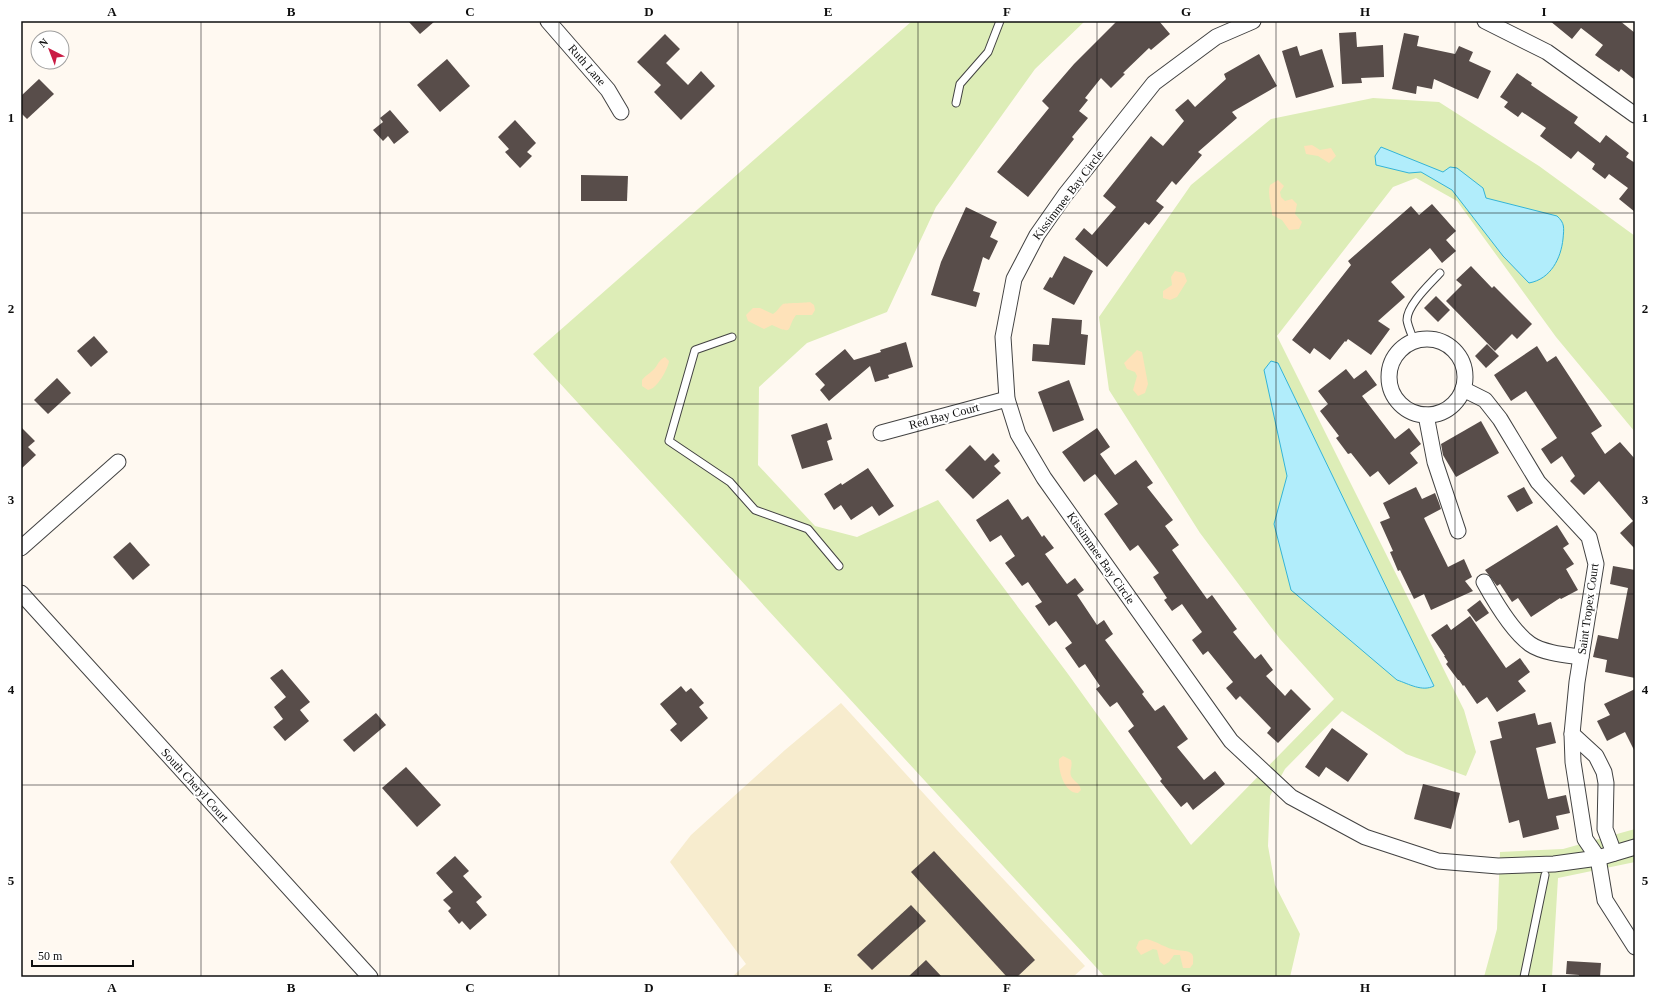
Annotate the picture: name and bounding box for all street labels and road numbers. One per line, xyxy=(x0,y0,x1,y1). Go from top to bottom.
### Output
street label: Ruth Lane xyxy=(565,41,609,89)
street label: Kissimmee Bay Circle xyxy=(1030,147,1106,243)
street label: Red Bay Court xyxy=(907,400,981,432)
street label: Kissimmee Bay Circle xyxy=(1064,509,1138,607)
street label: Saint Tropex Court xyxy=(1575,562,1601,656)
street label: South Cheryl Court xyxy=(158,745,232,825)

